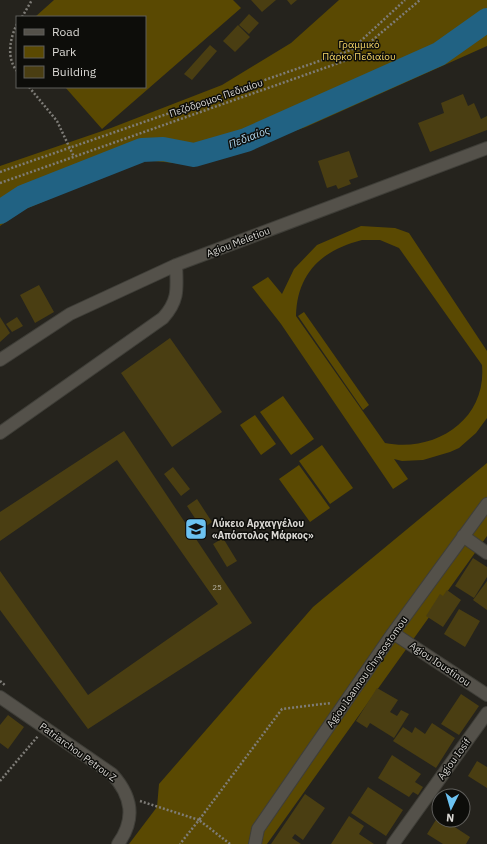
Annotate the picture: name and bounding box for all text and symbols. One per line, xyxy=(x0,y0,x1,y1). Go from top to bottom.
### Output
legend xyxy=(16,16,146,88)
text: Road xyxy=(52,24,80,39)
park label: Γραμμικό Πάρκο Πεδιαίου xyxy=(322,38,396,63)
text: Park xyxy=(52,44,77,59)
text: Building xyxy=(52,64,97,79)
street label: Πεζόδρομος Πεδιαίου xyxy=(167,76,265,120)
water label: Πεδιαίος xyxy=(226,122,272,151)
street label: Agiou Meletiou xyxy=(204,224,272,260)
school or university icon: Λύκειο Αρχαγγέλου «Απόστολος Μάρκος» xyxy=(183,516,209,542)
place label: Λύκειο Αρχαγγέλου «Απόστολος Μάρκος» xyxy=(212,517,314,542)
house number: 25 xyxy=(212,582,222,592)
street label: Agiou Ioannou Chrysostomou xyxy=(324,614,410,730)
street label: Agiou Ioustinou xyxy=(407,639,473,689)
street label: Patriarchou Petrou Z xyxy=(37,720,119,784)
street label: Agiou Iosif xyxy=(435,735,474,782)
north arrow xyxy=(431,788,471,828)
text: N xyxy=(446,811,455,825)

